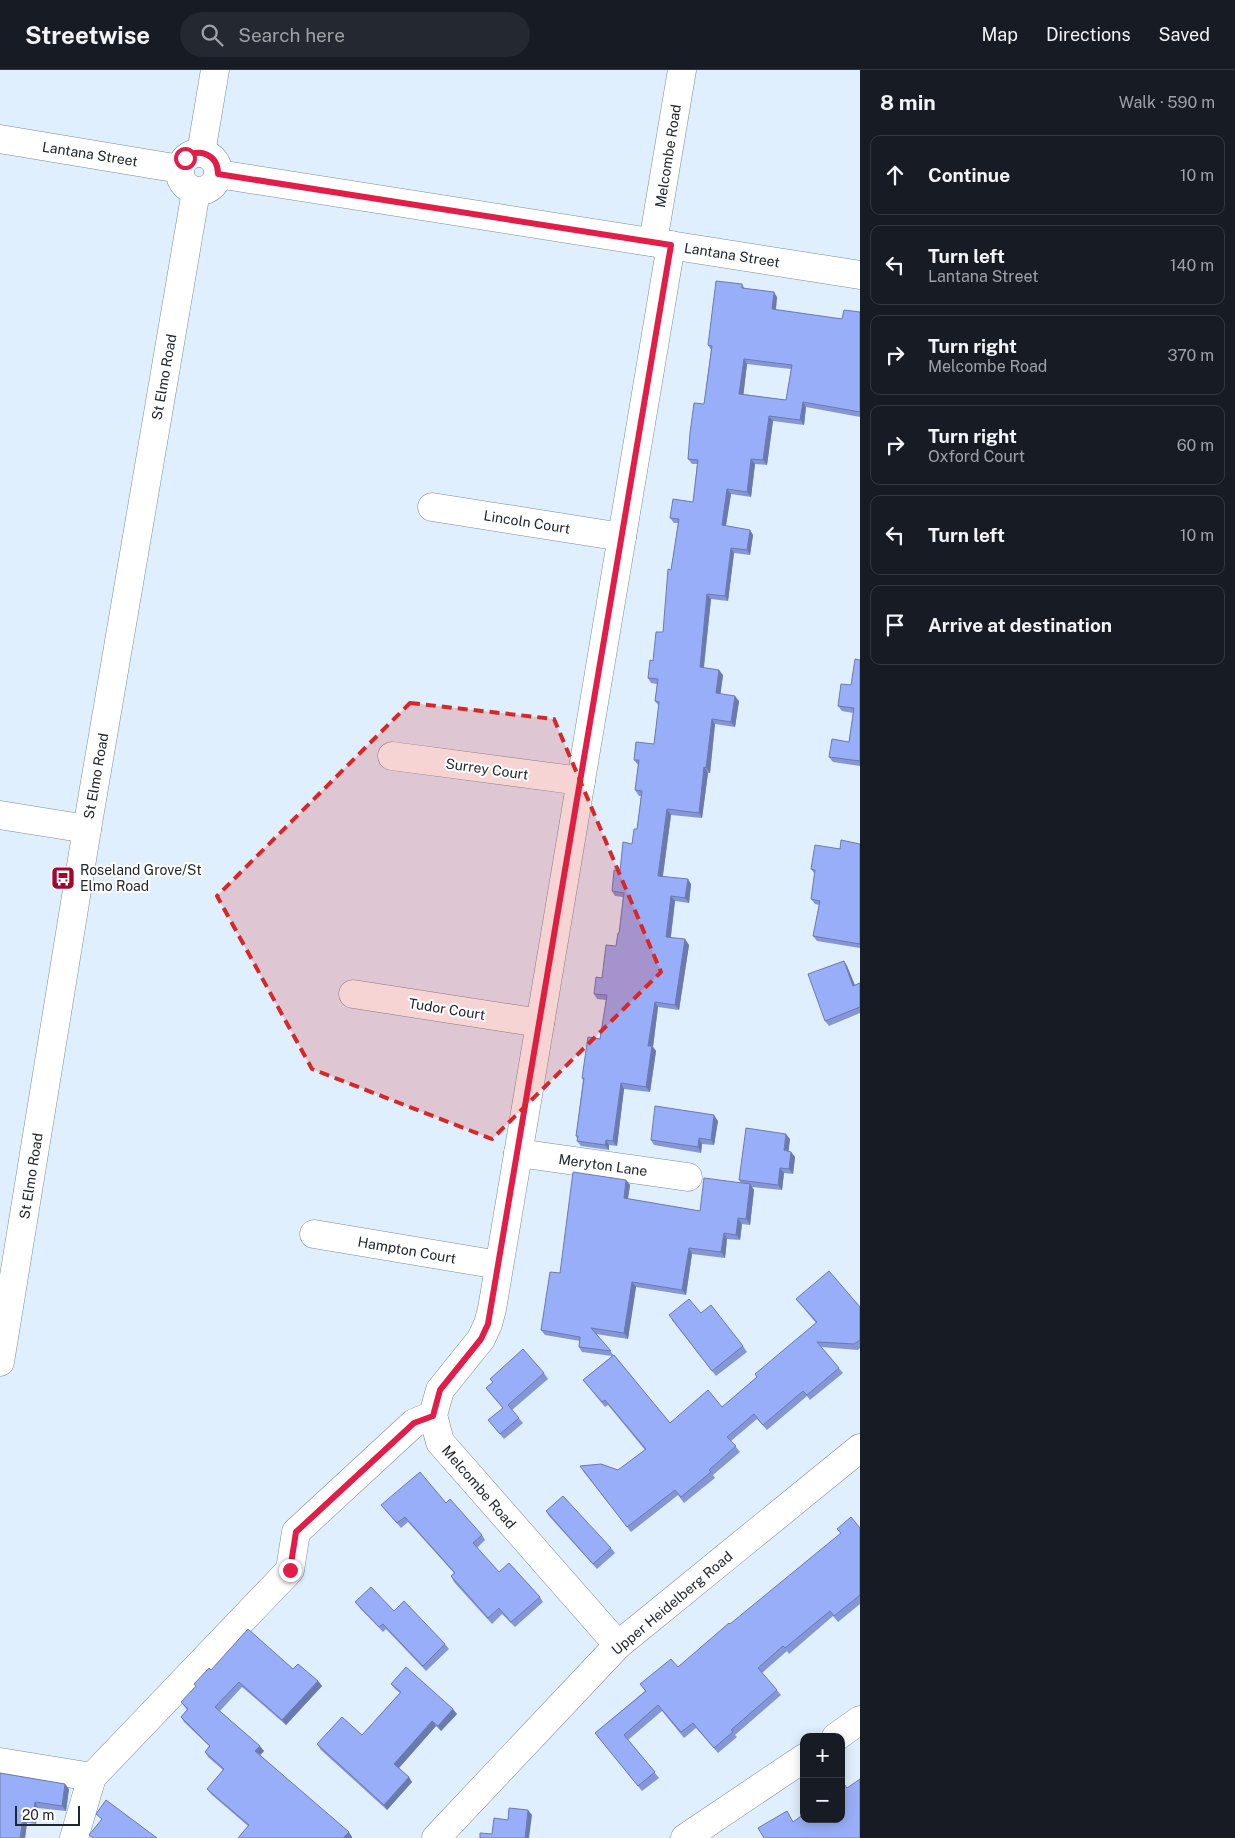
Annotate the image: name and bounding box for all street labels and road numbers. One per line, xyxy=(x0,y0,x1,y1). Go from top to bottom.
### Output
street label: Melcombe Road xyxy=(652,103,684,209)
street label: Lantana Street xyxy=(41,139,139,169)
street label: Lantana Street xyxy=(683,240,781,270)
street label: St Elmo Road xyxy=(149,333,179,421)
street label: Lincoln Court xyxy=(483,507,571,537)
street label: St Elmo Road xyxy=(81,732,111,820)
street label: Surrey Court xyxy=(445,755,529,783)
street label: Tudor Court xyxy=(408,995,486,1023)
street label: St Elmo Road xyxy=(16,1132,46,1220)
street label: Meryton Lane xyxy=(557,1151,649,1179)
street label: Hampton Court xyxy=(357,1233,457,1267)
street label: Melcombe Road xyxy=(439,1442,519,1532)
street label: Upper Heidelberg Road xyxy=(608,1548,736,1658)

